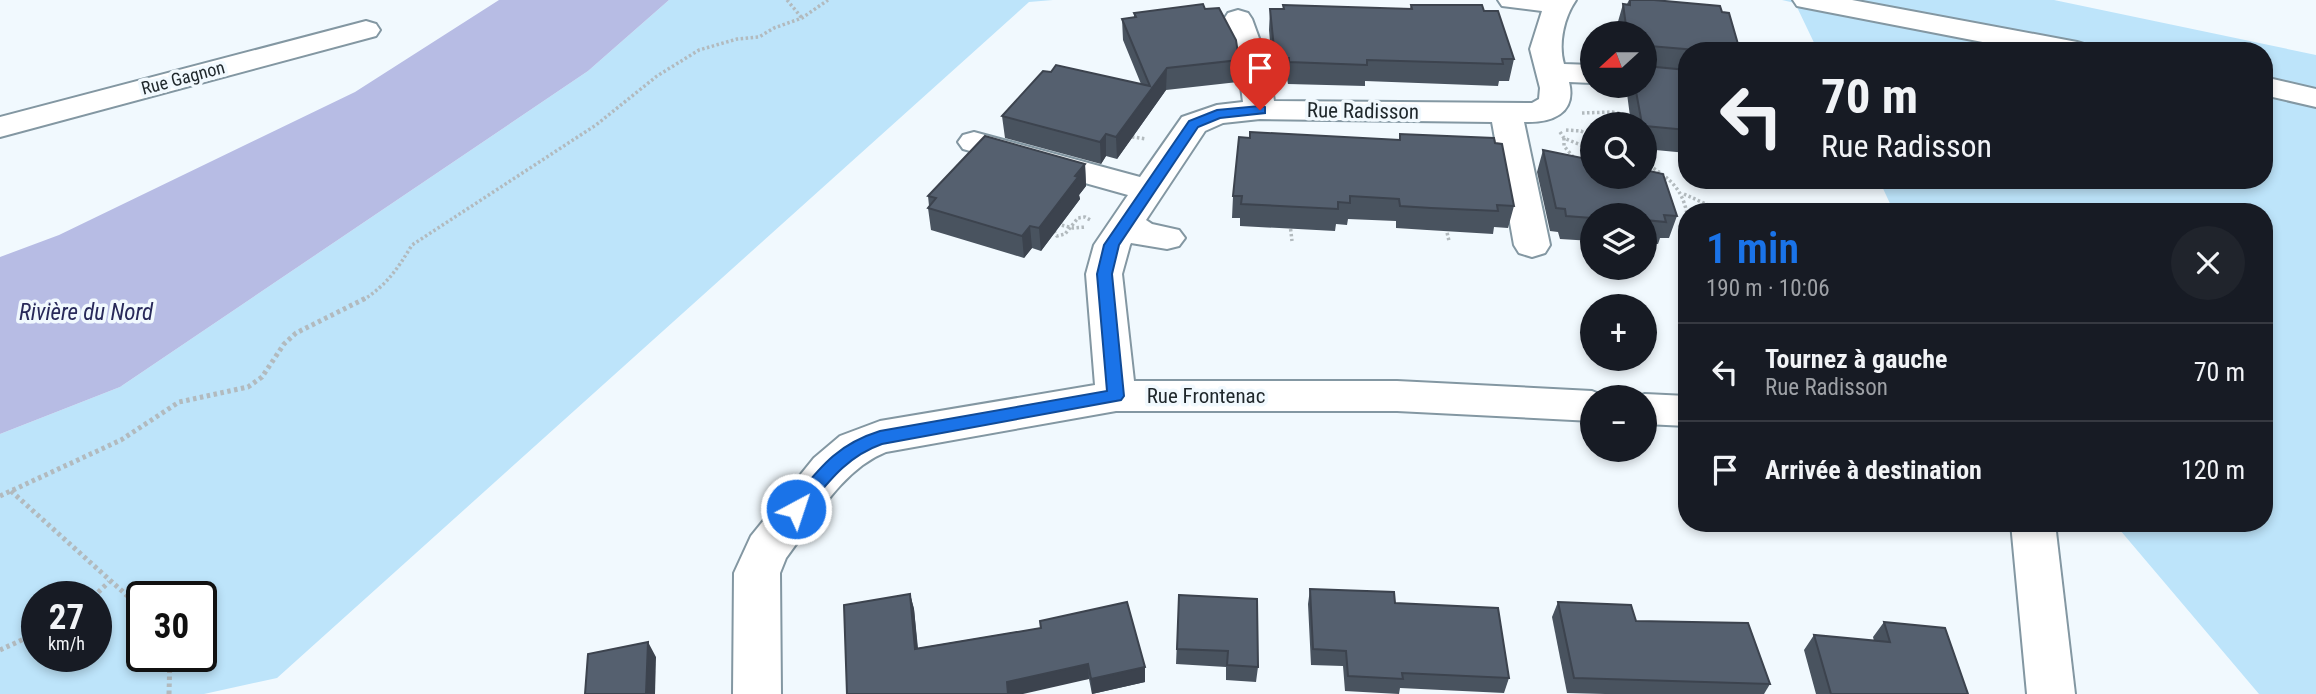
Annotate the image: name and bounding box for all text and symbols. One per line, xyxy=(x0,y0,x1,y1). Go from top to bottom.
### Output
north arrow xyxy=(1580,21,1657,98)
map controls xyxy=(1580,21,1657,462)
pin xyxy=(1230,38,1290,110)
icon: arrive xyxy=(1241,49,1279,87)
street label: Rue Gagnon xyxy=(139,56,227,99)
text: 70 m xyxy=(1821,68,1918,125)
icon: left xyxy=(1706,70,1797,161)
street label: Rue Radisson xyxy=(1307,98,1419,124)
button: search xyxy=(1580,112,1657,189)
text: Rue Radisson xyxy=(1821,127,1992,165)
button: layers xyxy=(1580,203,1657,280)
text: 1 min xyxy=(1706,224,1799,273)
button: close xyxy=(2171,226,2245,300)
text: 190 m · 10:06 xyxy=(1706,275,1830,302)
button: + xyxy=(1580,294,1657,371)
water label: Rivière du Nord xyxy=(19,299,154,326)
text: Tournez à gauche xyxy=(1765,344,1947,374)
icon: left xyxy=(1706,353,1744,391)
text: 70 m xyxy=(2194,357,2245,387)
text: Rue Radisson xyxy=(1765,374,1888,401)
street label: Rue Frontenac xyxy=(1147,384,1265,408)
button: − xyxy=(1580,385,1657,462)
icon: arrive xyxy=(1706,451,1744,489)
text: Arrivée à destination xyxy=(1765,455,1982,485)
text: 120 m xyxy=(2181,455,2245,485)
position arrow xyxy=(759,472,833,546)
speed limit sign: 30 xyxy=(126,581,217,672)
text: 27 xyxy=(49,597,84,638)
text: km/h xyxy=(48,633,85,654)

